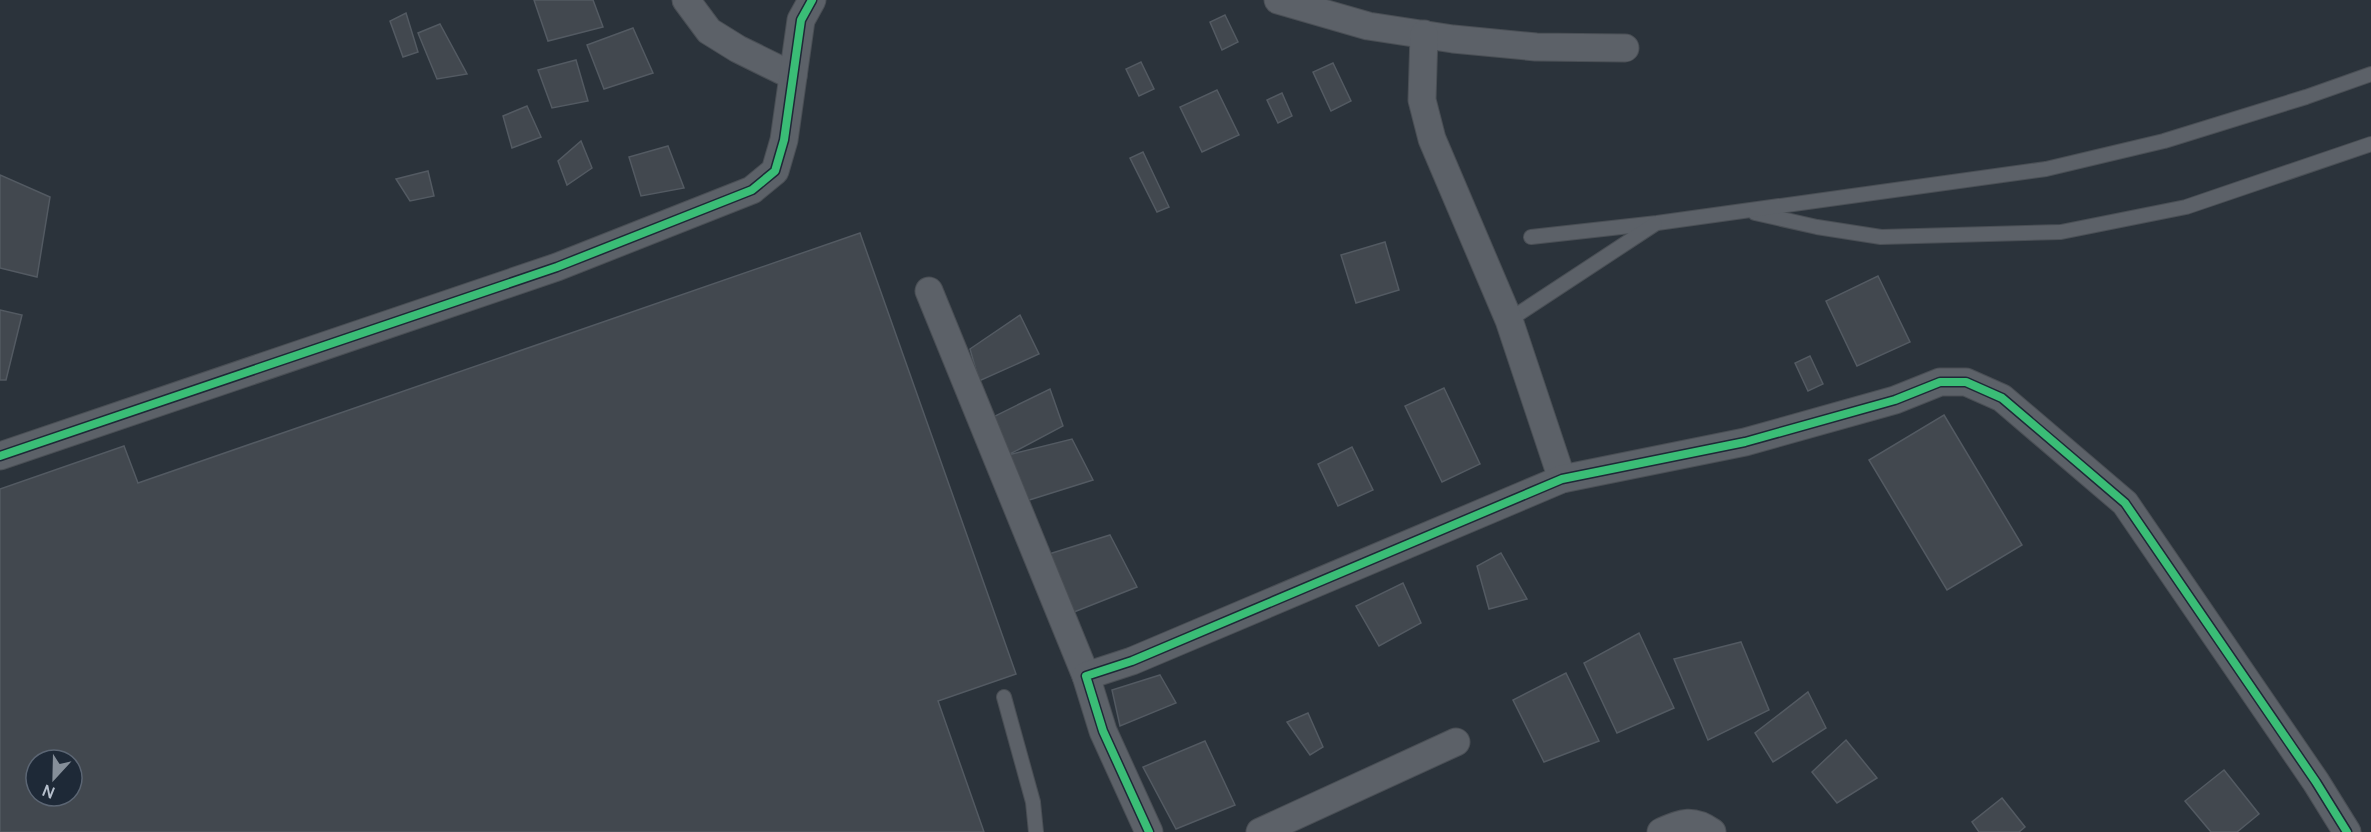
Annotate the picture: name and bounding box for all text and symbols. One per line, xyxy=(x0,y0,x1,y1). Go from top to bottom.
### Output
north arrow xyxy=(24,748,84,808)
text: N xyxy=(39,780,58,804)

